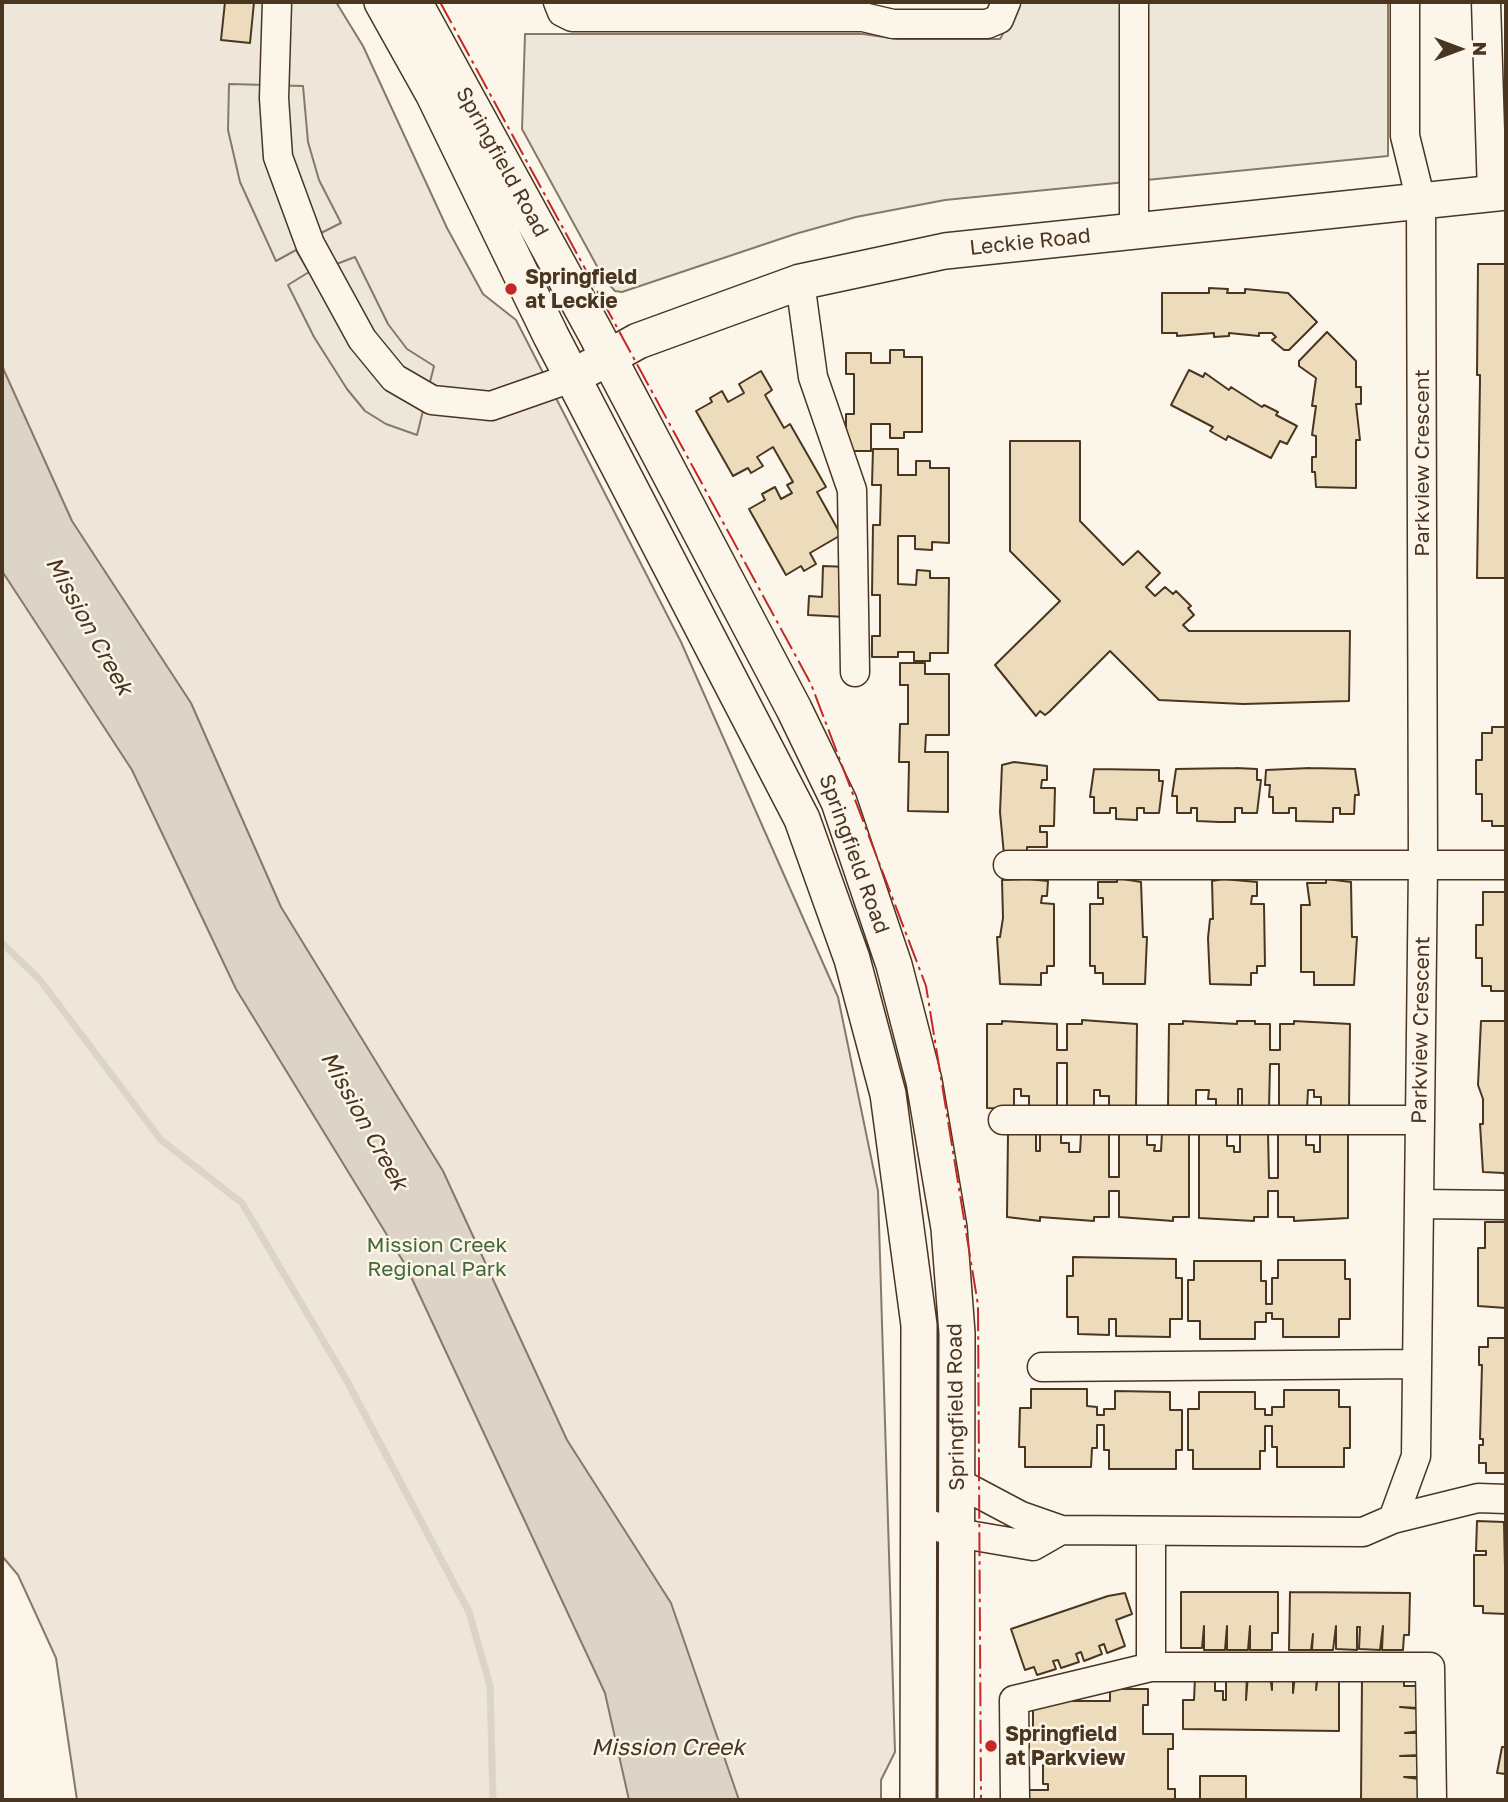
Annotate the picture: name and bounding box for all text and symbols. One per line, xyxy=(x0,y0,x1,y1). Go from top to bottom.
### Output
north arrow xyxy=(1424,14,1494,84)
text: N xyxy=(1469,42,1492,56)
street label: Springfield Road xyxy=(450,83,554,241)
street label: Leckie Road xyxy=(968,223,1092,261)
place label: Springfield at Leckie xyxy=(525,264,637,314)
marker: Springfield at Leckie xyxy=(503,281,519,297)
street label: Parkview Crescent xyxy=(1409,369,1435,557)
water label: Mission Creek xyxy=(40,552,138,700)
street label: Springfield Road xyxy=(813,771,895,937)
street label: Parkview Crescent xyxy=(1407,936,1435,1124)
water label: Mission Creek xyxy=(315,1047,413,1195)
park label: Mission Creek Regional Park xyxy=(367,1232,507,1282)
street label: Springfield Road xyxy=(942,1323,970,1491)
place label: Springfield at Parkview xyxy=(1005,1721,1125,1771)
water label: Mission Creek xyxy=(591,1734,745,1762)
marker: Springfield at Parkview xyxy=(983,1738,999,1754)

